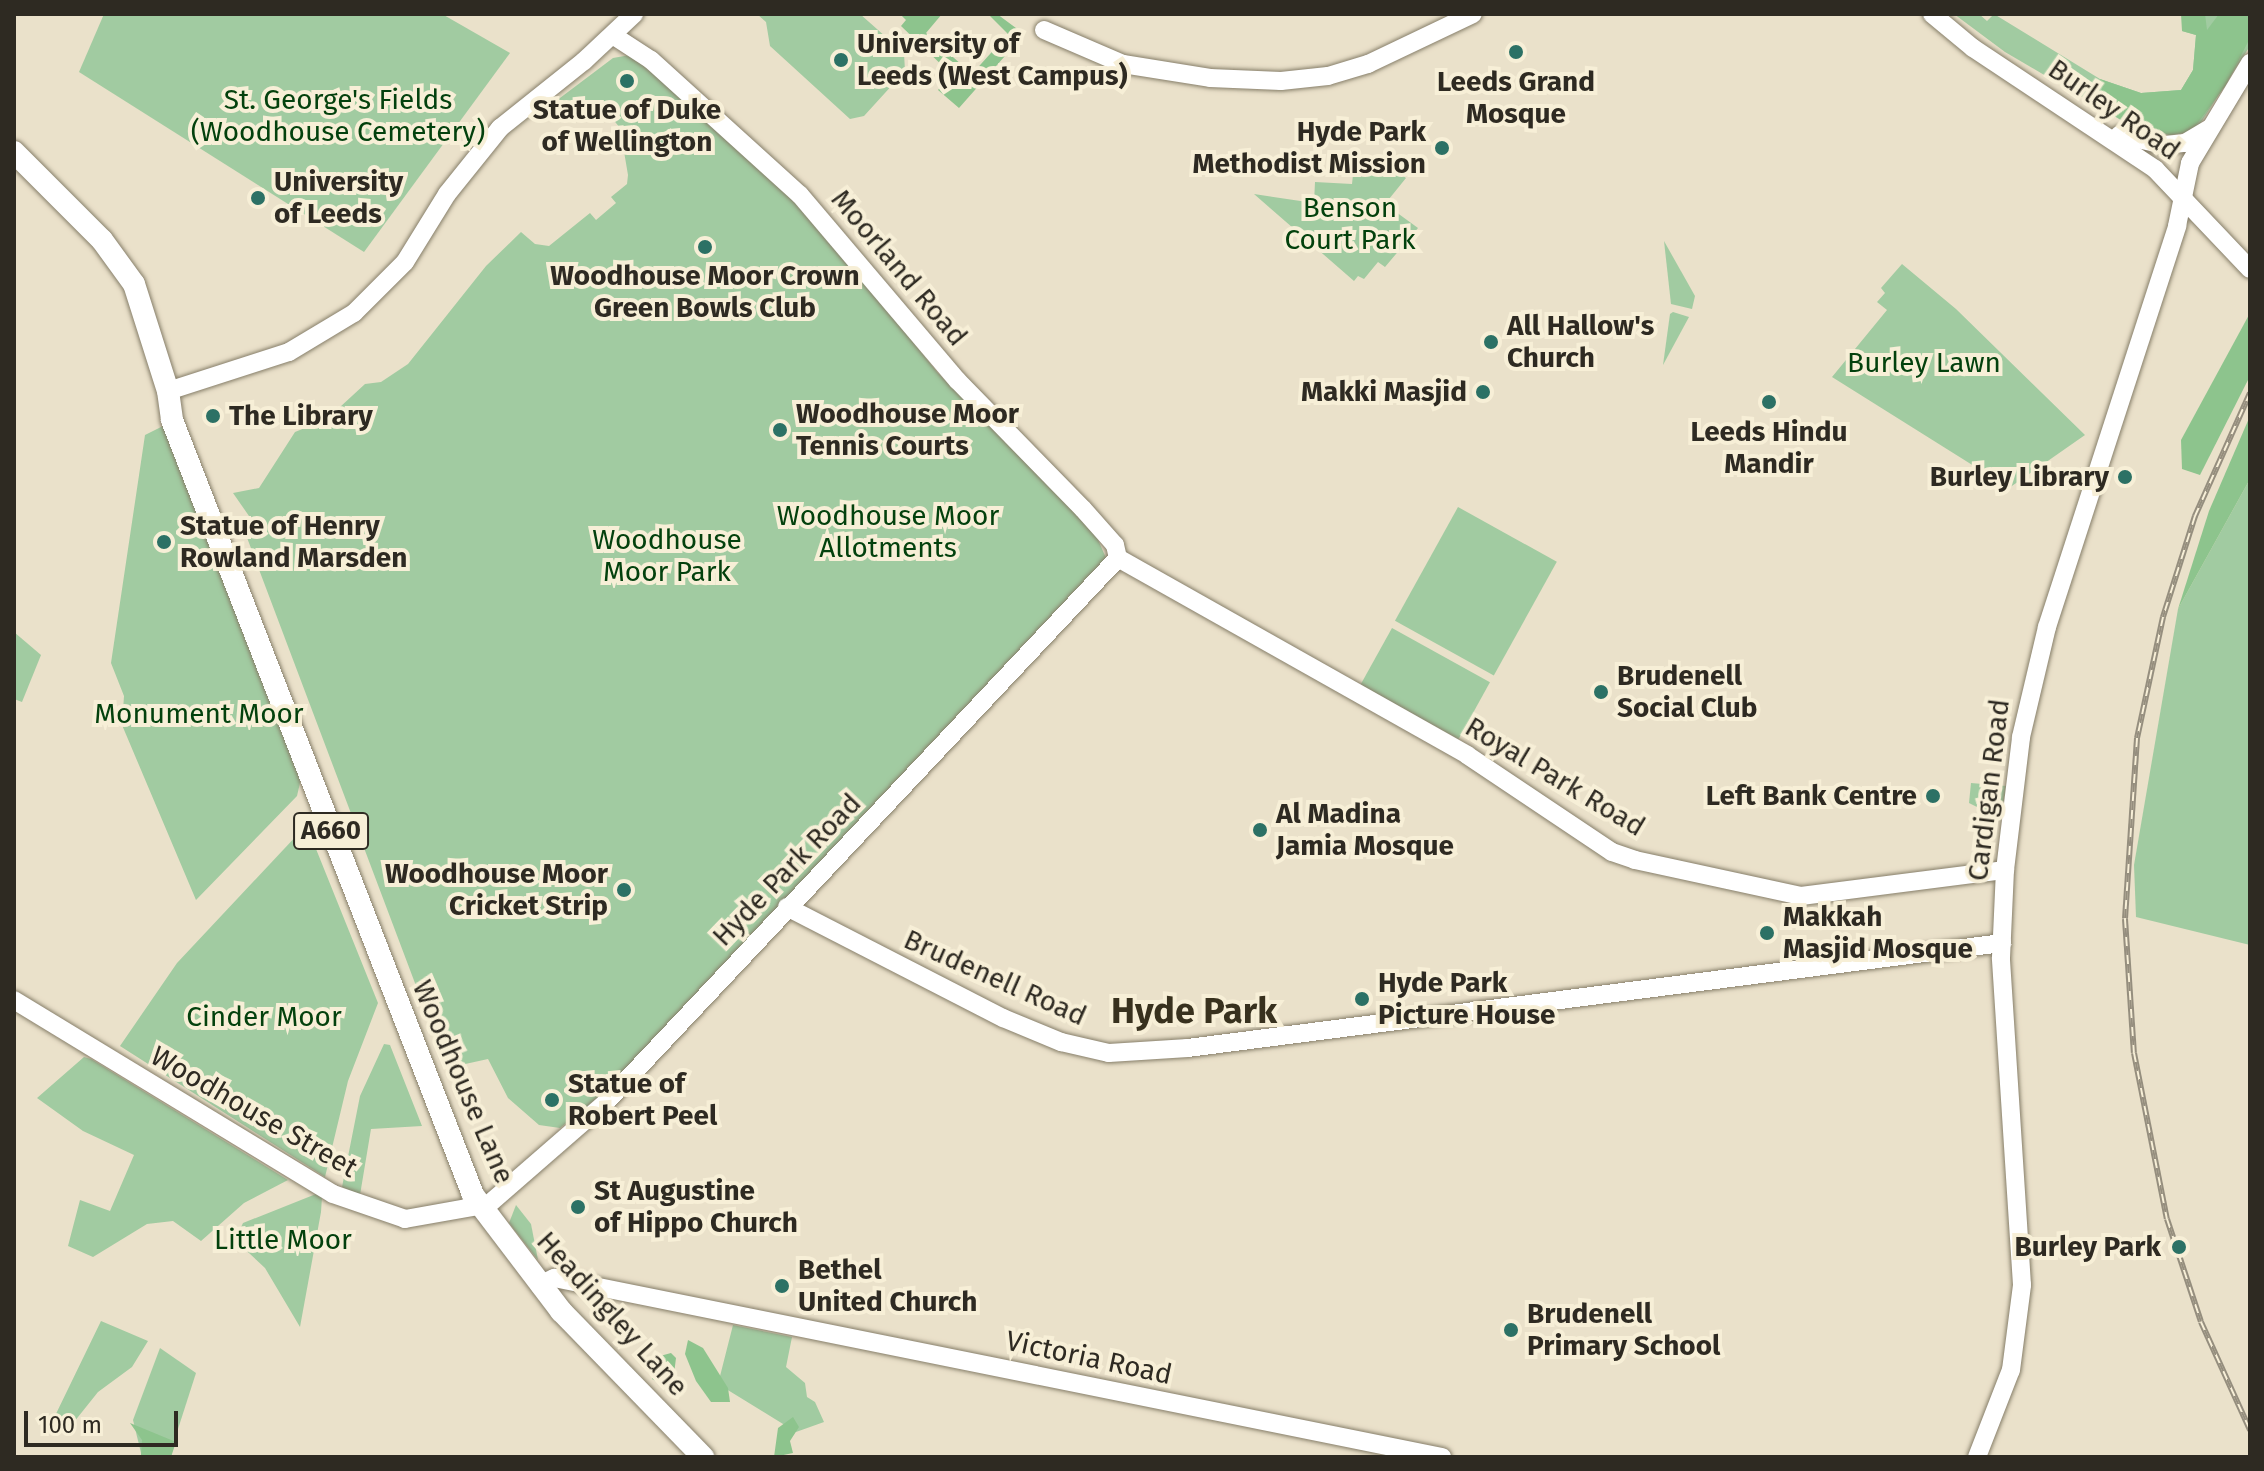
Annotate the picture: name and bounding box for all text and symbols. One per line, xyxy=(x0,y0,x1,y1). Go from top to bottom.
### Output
place label: University of Leeds (West Campus) xyxy=(857,27,1128,93)
marker: Leeds Grand Mosque xyxy=(1507,43,1525,61)
marker: University of Leeds (West Campus) xyxy=(832,51,850,69)
street label: Burley Road xyxy=(2042,52,2186,168)
place label: Leeds Grand Mosque xyxy=(1437,65,1595,131)
marker: Statue of Duke of Wellington xyxy=(618,72,636,90)
park label: St. George's Fields (Woodhouse Cemetery) xyxy=(191,83,485,149)
place label: Statue of Duke of Wellington xyxy=(533,93,721,159)
place label: Hyde Park Methodist Mission xyxy=(1192,115,1426,181)
marker: Hyde Park Methodist Mission xyxy=(1433,139,1451,157)
place label: University of Leeds xyxy=(274,165,403,231)
street label: Moorland Road xyxy=(824,183,974,353)
marker: University of Leeds xyxy=(249,189,267,207)
park label: Benson Court Park xyxy=(1284,191,1416,257)
marker: Woodhouse Moor Crown Green Bowls Club xyxy=(696,238,714,256)
place label: Woodhouse Moor Crown Green Bowls Club xyxy=(550,259,860,325)
place label: All Hallow's Church xyxy=(1507,309,1654,375)
marker: All Hallow's Church xyxy=(1482,333,1500,351)
park label: Burley Lawn xyxy=(1847,346,2001,380)
place label: Makki Masjid xyxy=(1301,375,1467,409)
marker: Makki Masjid xyxy=(1474,383,1492,401)
marker: Leeds Hindu Mandir xyxy=(1760,393,1778,411)
place label: Woodhouse Moor Tennis Courts xyxy=(796,397,1019,463)
place label: The Library xyxy=(229,399,373,433)
marker: The Library xyxy=(204,407,222,425)
place label: Leeds Hindu Mandir xyxy=(1690,415,1848,481)
marker: Woodhouse Moor Tennis Courts xyxy=(771,421,789,439)
place label: Burley Library xyxy=(1930,460,2109,494)
marker: Burley Library xyxy=(2116,468,2134,486)
park label: Woodhouse Moor Allotments xyxy=(777,499,999,565)
place label: Statue of Henry Rowland Marsden xyxy=(180,509,407,575)
park label: Woodhouse Moor Park xyxy=(592,523,742,589)
marker: Statue of Henry Rowland Marsden xyxy=(155,533,173,551)
place label: Brudenell Social Club xyxy=(1617,659,1758,725)
marker: Brudenell Social Club xyxy=(1592,683,1610,701)
park label: Monument Moor xyxy=(94,697,304,731)
street label: Cardigan Road xyxy=(1961,697,2017,883)
street label: Royal Park Road xyxy=(1459,710,1651,844)
place label: Left Bank Centre xyxy=(1706,779,1917,813)
street label: Hyde Park Road xyxy=(706,787,868,953)
marker: Left Bank Centre xyxy=(1924,787,1942,805)
place label: Al Madina Jamia Mosque xyxy=(1276,797,1454,863)
road number: A660 xyxy=(293,809,369,853)
marker: Al Madina Jamia Mosque xyxy=(1251,821,1269,839)
place label: Woodhouse Moor Cricket Strip xyxy=(385,857,608,923)
marker: Woodhouse Moor Cricket Strip xyxy=(615,881,633,899)
place label: Makkah Masjid Mosque xyxy=(1783,900,1973,966)
street label: Brudenell Road xyxy=(899,923,1091,1033)
marker: Makkah Masjid Mosque xyxy=(1758,924,1776,942)
place label: Hyde Park Picture House xyxy=(1378,966,1555,1032)
street label: Woodhouse Lane xyxy=(405,975,521,1189)
district label: Hyde Park xyxy=(1111,990,1277,1034)
marker: Hyde Park Picture House xyxy=(1353,990,1371,1008)
park label: Cinder Moor xyxy=(186,1000,342,1034)
street label: Woodhouse Street xyxy=(145,1039,363,1185)
place label: Statue of Robert Peel xyxy=(568,1067,717,1133)
marker: Statue of Robert Peel xyxy=(543,1091,561,1109)
place label: St Augustine of Hippo Church xyxy=(594,1174,798,1240)
marker: St Augustine of Hippo Church xyxy=(569,1198,587,1216)
park label: Little Moor xyxy=(214,1223,352,1257)
street label: Headingley Lane xyxy=(529,1225,695,1403)
place label: Burley Park xyxy=(2015,1230,2161,1264)
marker: Burley Park xyxy=(2168,1236,2190,1258)
place label: Bethel United Church xyxy=(798,1253,977,1319)
marker: Bethel United Church xyxy=(773,1277,791,1295)
place label: Brudenell Primary School xyxy=(1527,1297,1720,1363)
marker: Brudenell Primary School xyxy=(1502,1321,1520,1339)
street label: Victoria Road xyxy=(1003,1324,1175,1392)
scale bar xyxy=(28,1395,182,1445)
text: 100 m xyxy=(38,1411,102,1439)

